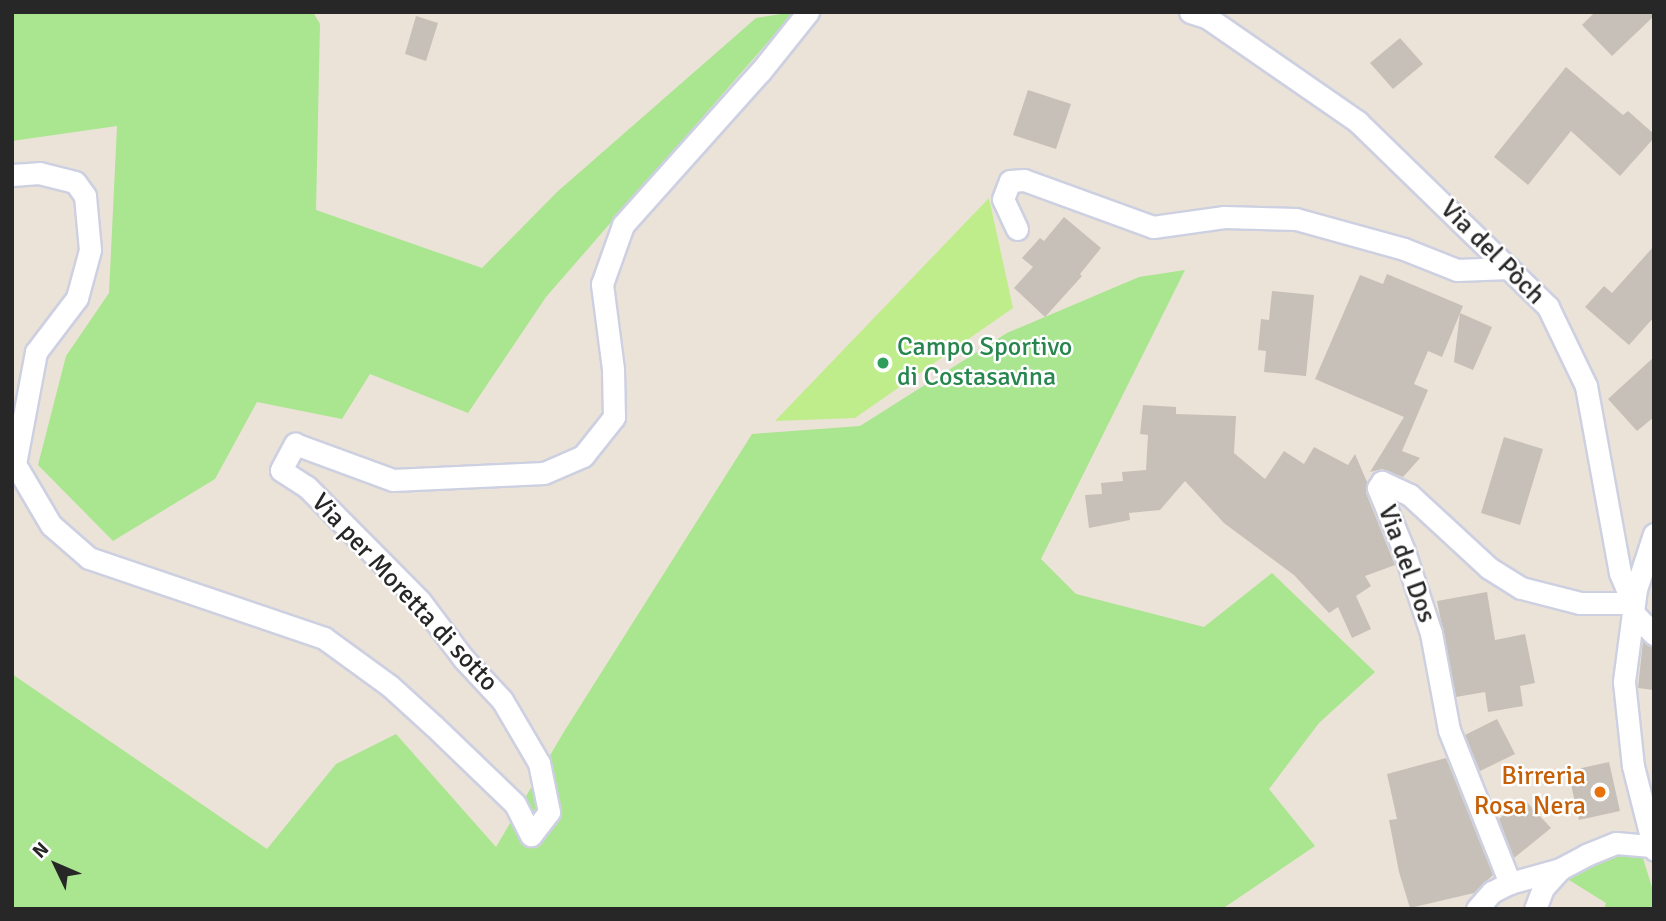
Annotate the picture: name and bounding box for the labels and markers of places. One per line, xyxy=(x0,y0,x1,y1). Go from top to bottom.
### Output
place label: Campo Sportivo di Costasavina xyxy=(897,332,1072,394)
marker: Campo Sportivo di Costasavina xyxy=(875,355,891,371)
place label: Birreria Rosa Nera xyxy=(1474,761,1586,822)
marker: Birreria Rosa Nera xyxy=(1592,784,1608,800)

